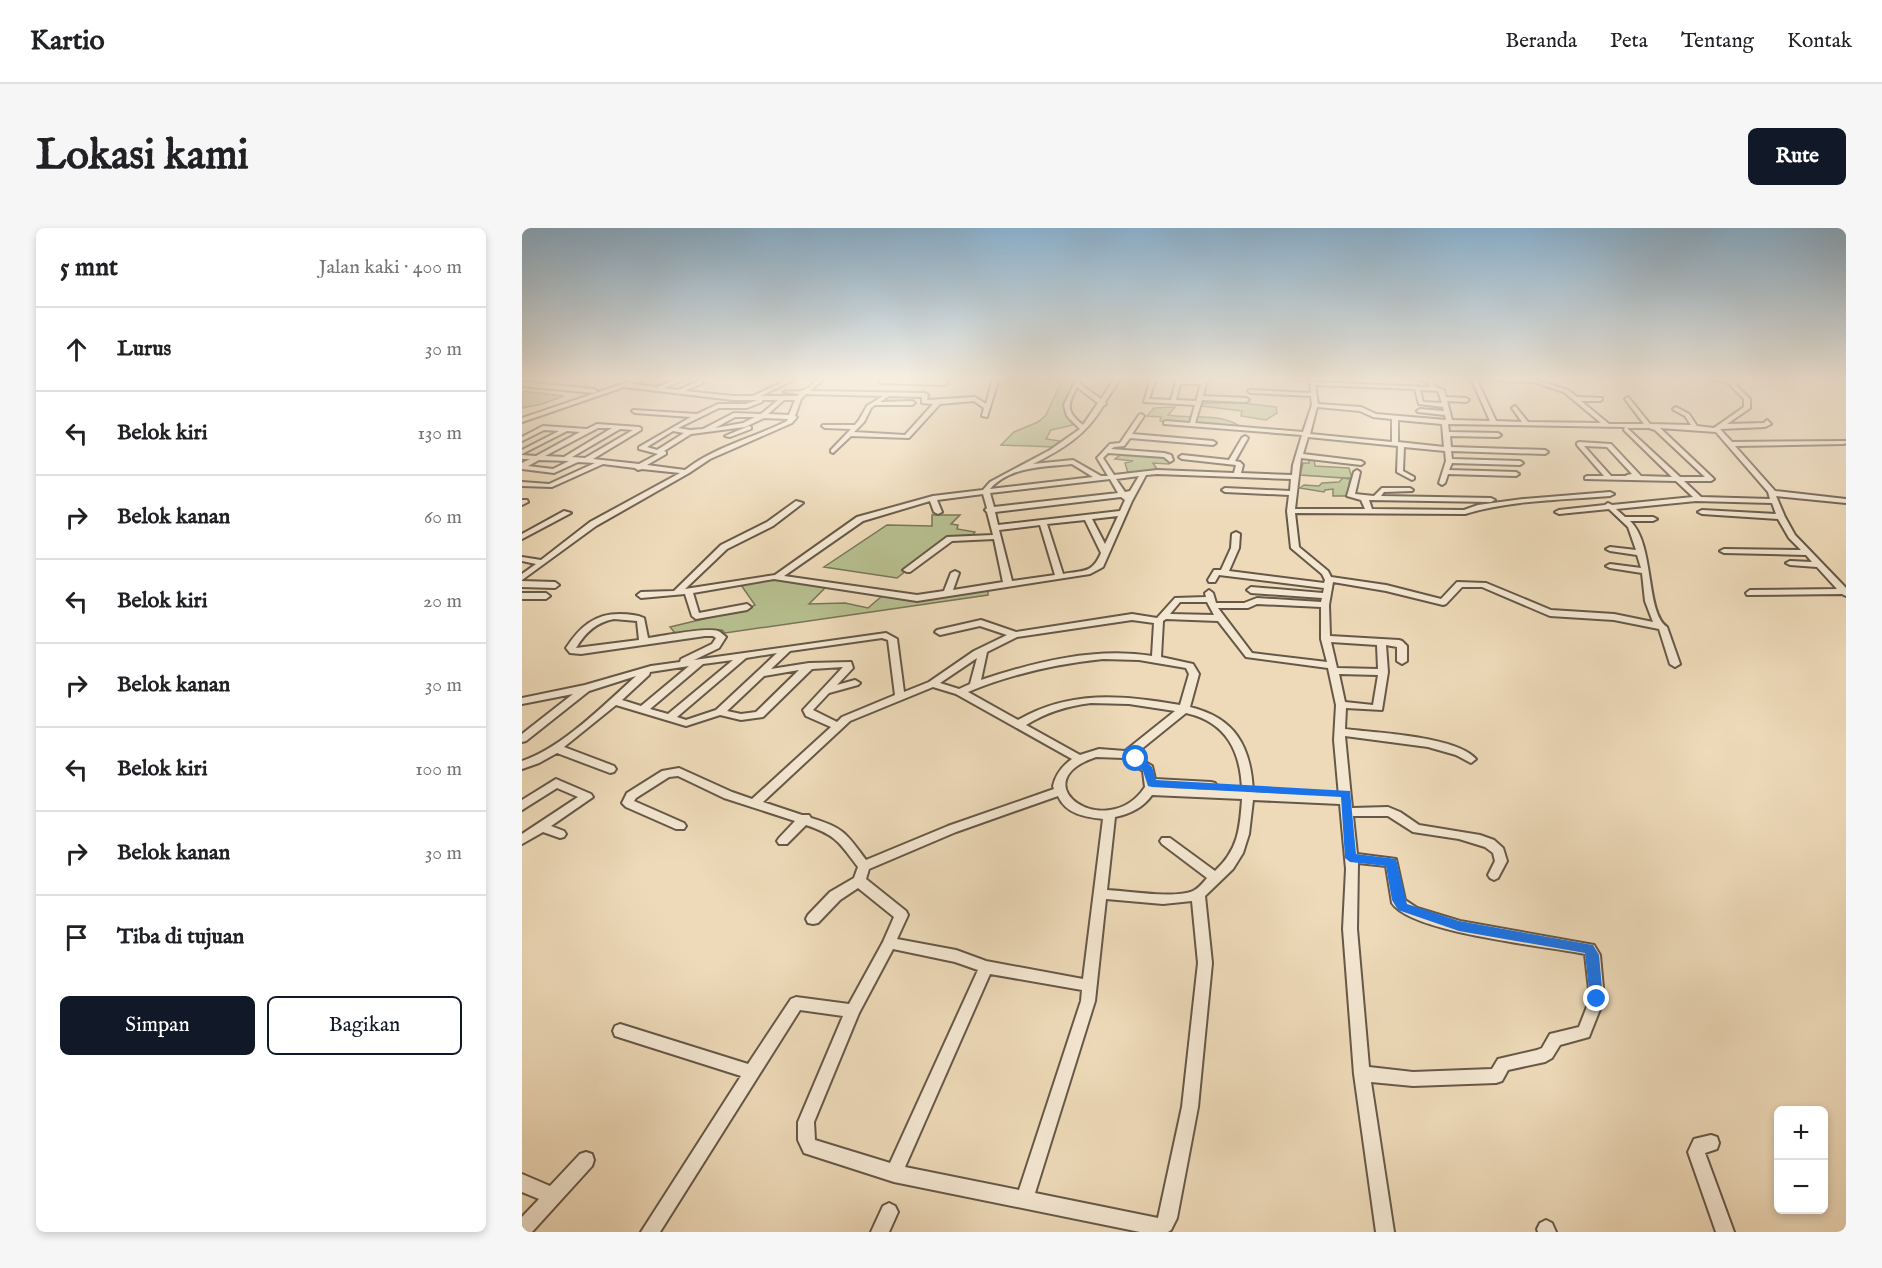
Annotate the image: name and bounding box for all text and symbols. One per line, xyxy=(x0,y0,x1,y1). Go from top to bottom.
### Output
text: Kartio xyxy=(30,24,105,59)
text: Beranda xyxy=(1505,28,1577,55)
text: Peta xyxy=(1610,28,1648,55)
text: Tentang xyxy=(1681,28,1754,55)
text: Kontak xyxy=(1787,28,1852,55)
button: Rute xyxy=(1748,128,1846,185)
text: Lokasi kami xyxy=(36,130,249,183)
text: 5 mnt xyxy=(60,251,118,284)
text: Jalan kaki · 400 m xyxy=(319,255,462,280)
icon: ahead xyxy=(60,333,93,366)
text: Lurus xyxy=(117,335,171,363)
text: 30 m xyxy=(425,337,462,362)
icon: left xyxy=(60,417,93,450)
text: Belok kiri xyxy=(117,419,208,447)
text: 130 m xyxy=(417,421,462,446)
icon: right xyxy=(60,501,93,534)
text: Belok kanan xyxy=(117,503,230,531)
text: 60 m xyxy=(424,505,462,530)
icon: left xyxy=(60,585,93,618)
text: Belok kiri xyxy=(117,587,208,615)
text: 20 m xyxy=(423,589,462,614)
icon: right xyxy=(60,669,93,702)
text: Belok kanan xyxy=(117,671,230,699)
text: 30 m xyxy=(425,673,462,698)
route start xyxy=(1122,745,1148,771)
icon: left xyxy=(60,753,93,786)
text: Belok kiri xyxy=(117,755,208,783)
text: 100 m xyxy=(415,757,462,782)
icon: right xyxy=(60,837,93,870)
text: Belok kanan xyxy=(117,839,230,867)
text: 30 m xyxy=(425,841,462,866)
icon: arrive xyxy=(60,921,93,954)
text: Tiba di tujuan xyxy=(117,923,244,951)
route end xyxy=(1583,985,1609,1011)
button: Simpan xyxy=(60,996,255,1055)
button: Bagikan xyxy=(267,996,462,1055)
map controls xyxy=(1774,1106,1828,1214)
button: + xyxy=(1774,1106,1828,1160)
button: − xyxy=(1774,1160,1828,1214)

